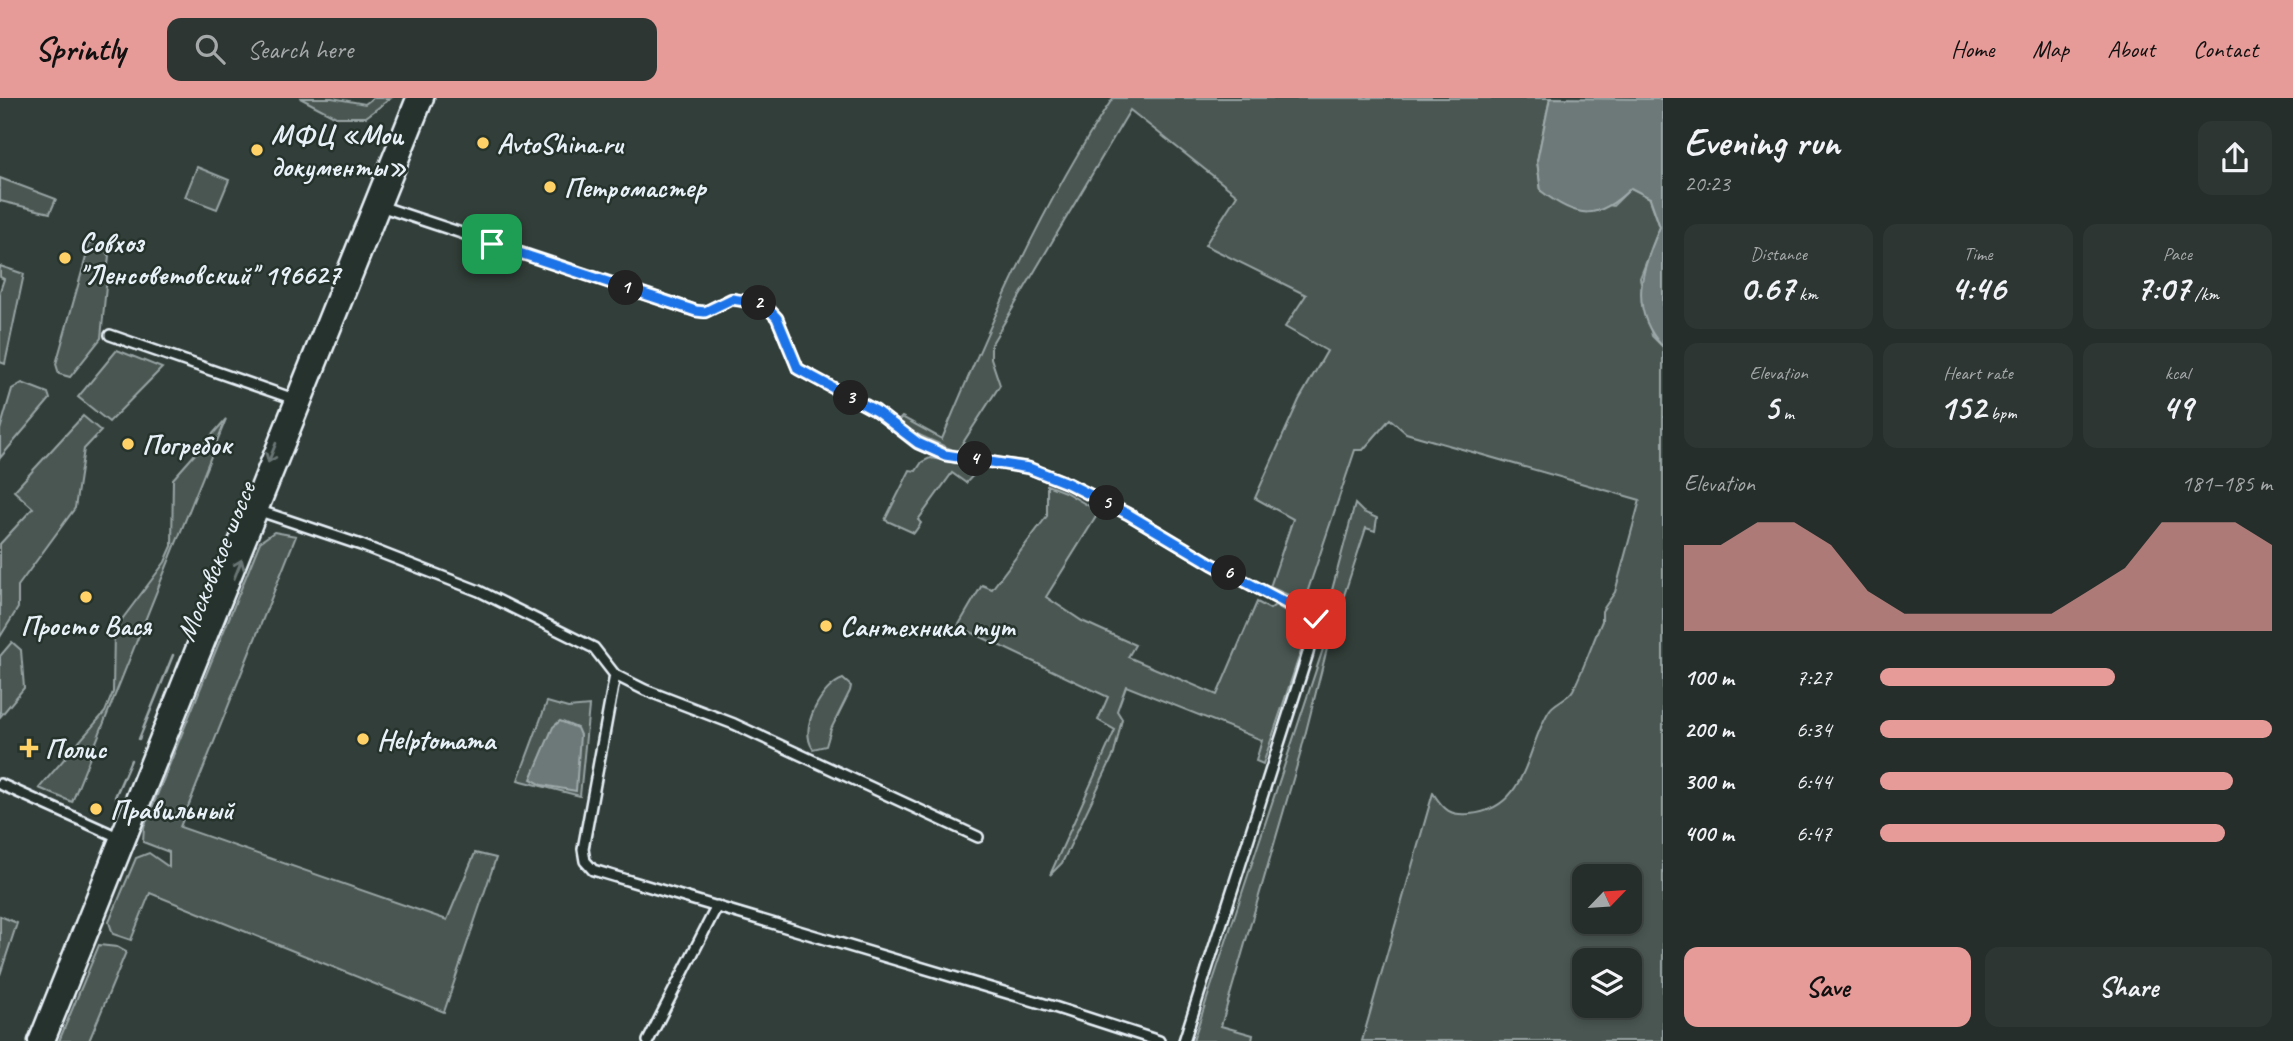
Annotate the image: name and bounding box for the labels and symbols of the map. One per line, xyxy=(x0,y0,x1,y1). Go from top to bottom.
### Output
place label: МФЦ «Мои документы» xyxy=(271,117,407,185)
place label: AvtoShina.ru xyxy=(497,126,625,161)
marker: AvtoShina.ru xyxy=(475,135,491,151)
marker: МФЦ «Мои документы» xyxy=(249,142,265,158)
place label: Петромастер xyxy=(564,170,708,205)
marker: Петромастер xyxy=(542,179,558,195)
pin xyxy=(462,214,522,274)
place label: Совхоз "Ленсоветовский" 196627 xyxy=(79,225,343,292)
marker: Совхоз "Ленсоветовский" 196627 xyxy=(57,250,73,266)
pin: 1 xyxy=(608,270,644,306)
pin: 2 xyxy=(742,286,776,320)
pin: 3 xyxy=(834,380,868,416)
place label: Погребок xyxy=(142,427,234,462)
marker: Погребок xyxy=(120,436,136,452)
one-way arrow xyxy=(264,442,277,463)
pin: 4 xyxy=(958,442,992,476)
street label: Московское шоссе xyxy=(168,475,264,646)
pin: 5 xyxy=(1090,486,1124,520)
pin: 6 xyxy=(1212,556,1246,590)
one-way arrow xyxy=(233,559,246,580)
marker: Просто Вася xyxy=(78,589,94,605)
pin xyxy=(1286,589,1346,649)
place label: Просто Вася xyxy=(21,608,153,643)
place label: Сантехника тут xyxy=(840,609,1016,645)
marker: Сантехника тут xyxy=(818,618,834,634)
place label: Helptomama xyxy=(377,722,497,757)
place label: Полис xyxy=(45,731,108,766)
marker: Helptomama xyxy=(355,731,371,747)
marker: Полис xyxy=(19,738,39,758)
place label: Правильный xyxy=(110,792,236,827)
marker: Правильный xyxy=(88,801,104,817)
north arrow xyxy=(1572,864,1642,934)

